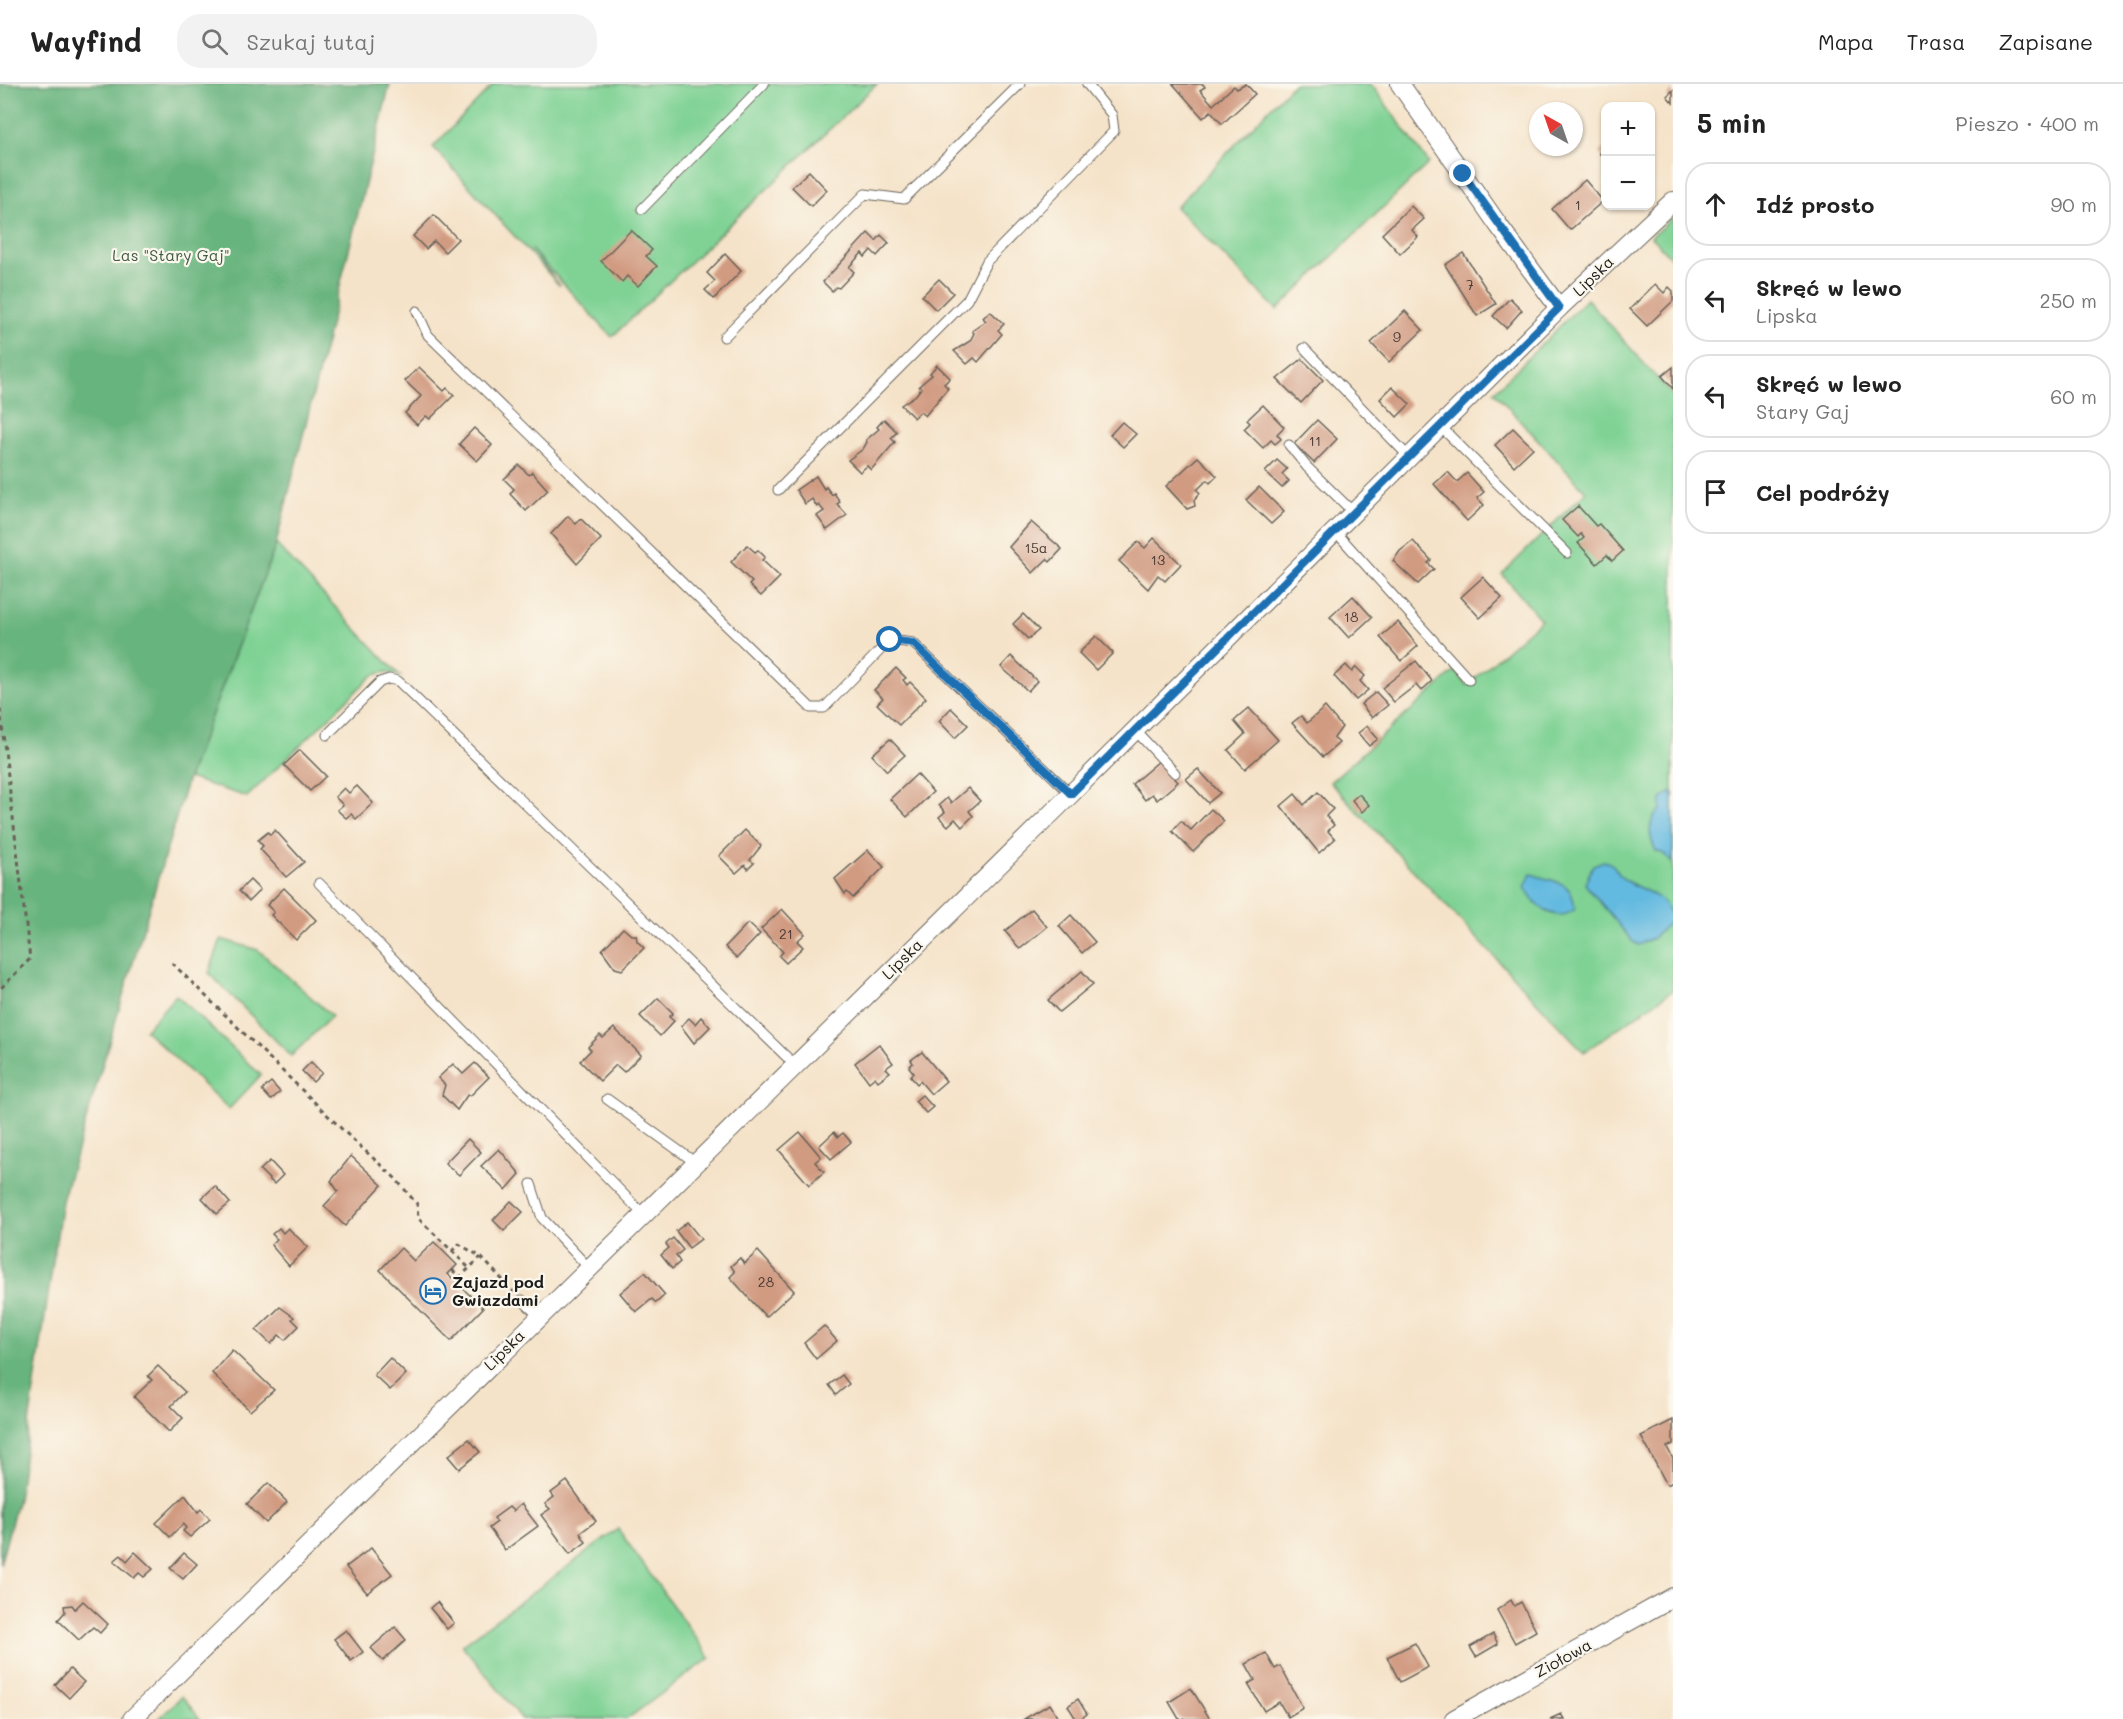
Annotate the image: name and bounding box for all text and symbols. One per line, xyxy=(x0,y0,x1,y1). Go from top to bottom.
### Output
search box xyxy=(177,14,597,68)
text: Wayfind xyxy=(30,23,141,59)
icon: search xyxy=(198,25,231,58)
text: Szukaj tutaj xyxy=(246,27,375,56)
text: Mapa xyxy=(1818,28,1874,55)
text: Trasa xyxy=(1907,28,1965,55)
text: Zapisane xyxy=(1998,28,2093,55)
north arrow xyxy=(1529,102,1583,156)
map controls xyxy=(1601,102,1655,210)
button: + xyxy=(1601,102,1655,156)
text: 5 min xyxy=(1697,106,1766,140)
text: Pieszo · 400 m xyxy=(1955,110,2099,136)
button: − xyxy=(1601,156,1655,210)
route end xyxy=(1449,160,1475,186)
icon: ahead xyxy=(1699,188,1732,221)
text: Idź prosto xyxy=(1756,190,1874,219)
text: 90 m xyxy=(2051,191,2097,217)
house number: 1 xyxy=(1575,195,1581,214)
park label: Las "Stary Gaj" xyxy=(112,244,230,265)
street label: Lipska xyxy=(1568,251,1618,300)
text: Skręć w lewo xyxy=(1756,273,1902,302)
house number: 7 xyxy=(1466,275,1474,294)
icon: left xyxy=(1699,284,1732,317)
text: 250 m xyxy=(2040,287,2097,313)
text: Lipska xyxy=(1756,302,1818,328)
house number: 9 xyxy=(1393,327,1401,346)
text: Skręć w lewo xyxy=(1756,369,1902,398)
icon: left xyxy=(1699,380,1732,413)
text: 60 m xyxy=(2050,383,2097,409)
text: Stary Gaj xyxy=(1756,398,1849,424)
house number: 11 xyxy=(1309,431,1321,450)
icon: arrive xyxy=(1699,476,1732,509)
text: Cel podróży xyxy=(1756,478,1890,507)
house number: 15a xyxy=(1024,538,1048,557)
house number: 13 xyxy=(1151,550,1165,569)
house number: 18 xyxy=(1344,607,1358,626)
route start xyxy=(876,626,902,652)
house number: 21 xyxy=(779,924,793,943)
street label: Lipska xyxy=(877,934,927,984)
place label: Zajazd pod Gwiazdami xyxy=(452,1271,544,1310)
house number: 28 xyxy=(758,1272,774,1291)
hotel icon: Zajazd pod Gwiazdami xyxy=(418,1276,448,1306)
street label: Lipska xyxy=(479,1325,529,1375)
street label: Ziołowa xyxy=(1531,1633,1595,1682)

